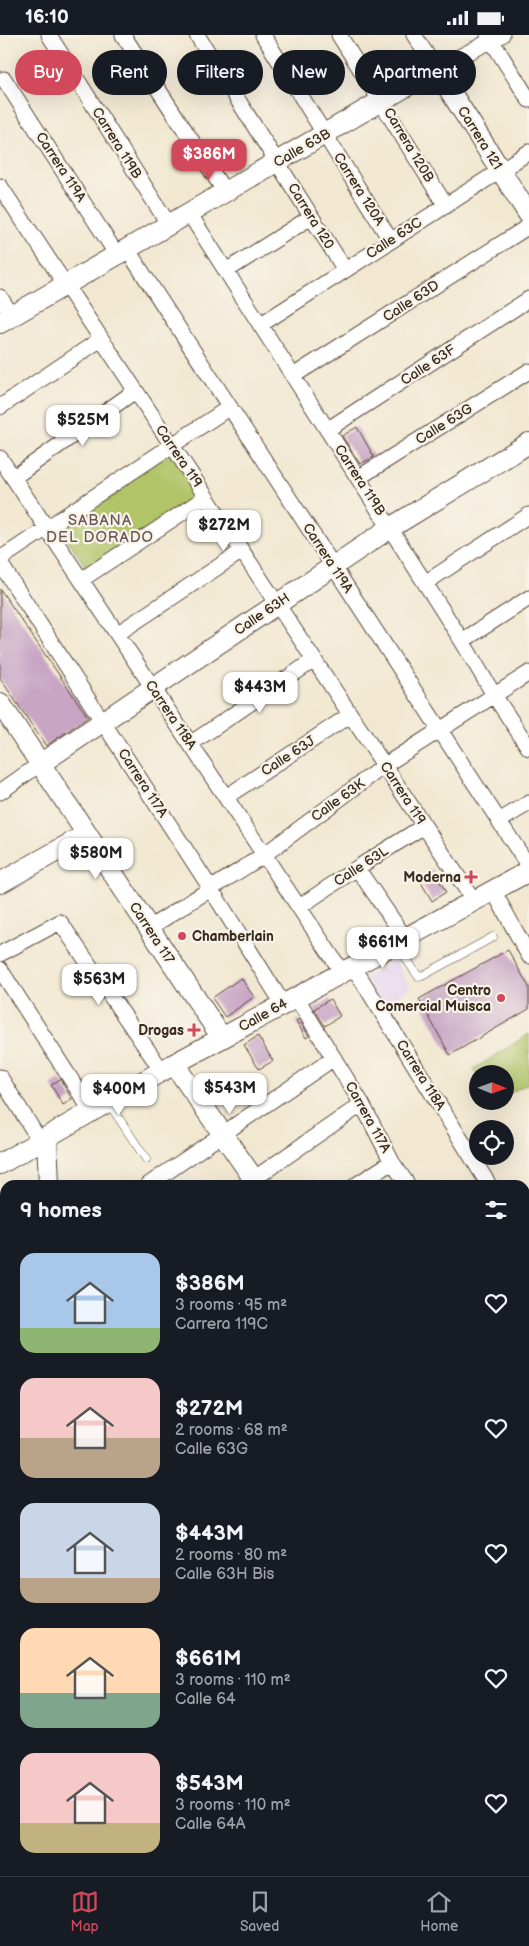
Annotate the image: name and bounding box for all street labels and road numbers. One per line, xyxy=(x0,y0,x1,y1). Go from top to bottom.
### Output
street label: Carrera 121 xyxy=(454,103,506,173)
street label: Carrera 119B xyxy=(88,104,146,182)
street label: Carrera 120B xyxy=(380,105,438,186)
street label: Calle 63B xyxy=(271,125,334,171)
street label: Carrera 119A xyxy=(32,129,90,206)
street label: Carrera 120A xyxy=(330,149,388,229)
street label: Carrera 120 xyxy=(284,180,338,252)
street label: Calle 63C xyxy=(363,214,425,262)
street label: Calle 63D xyxy=(380,277,442,325)
street label: Calle 63F xyxy=(398,341,459,389)
street label: Calle 63G xyxy=(412,400,476,448)
street label: Carrera 119 xyxy=(152,422,206,490)
street label: Carrera 119B xyxy=(331,441,389,519)
street label: Carrera 119A xyxy=(299,520,357,597)
street label: Calle 63H xyxy=(231,589,293,639)
street label: Carrera 118A xyxy=(142,677,201,753)
street label: Calle 63J xyxy=(258,732,319,780)
street label: Carrera 117A xyxy=(114,745,172,821)
street label: Carrera 119 xyxy=(376,758,430,828)
street label: Calle 63K xyxy=(308,774,369,825)
street label: Calle 63L xyxy=(331,842,391,890)
street label: Carrera 117 xyxy=(126,899,178,967)
street label: Calle 64 xyxy=(236,994,291,1035)
street label: Carrera 118A xyxy=(393,1037,450,1114)
street label: Carrera 117A xyxy=(341,1078,395,1156)

